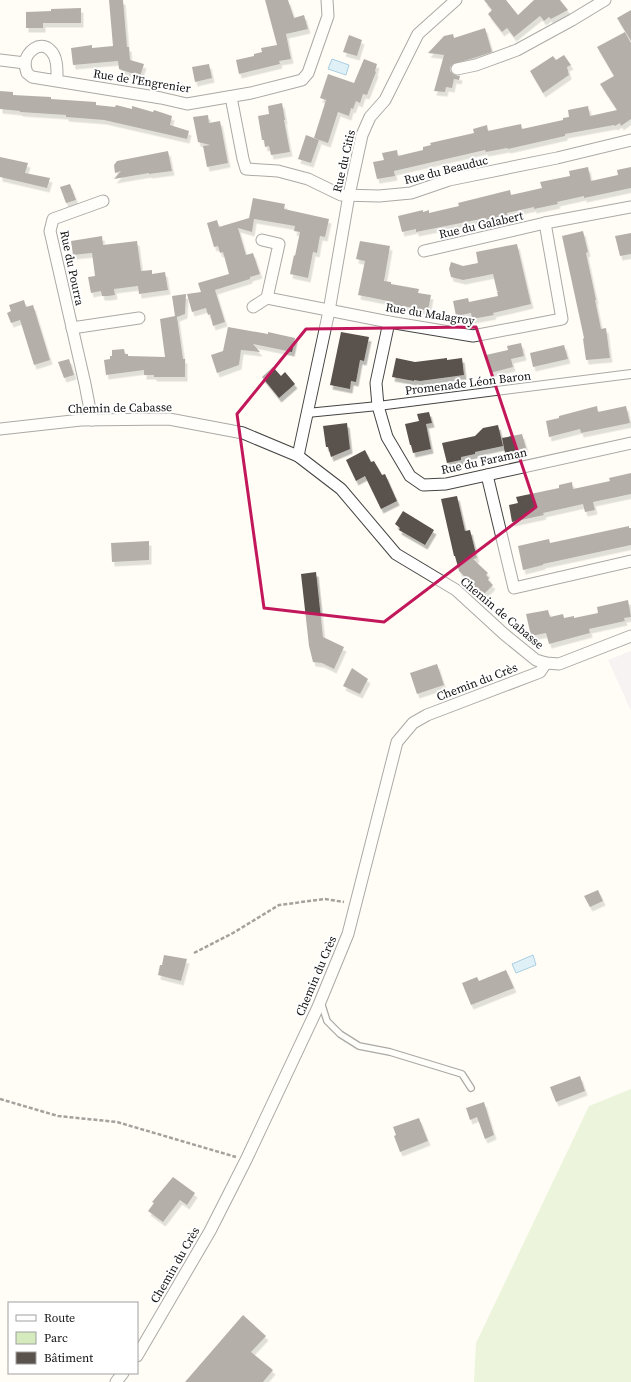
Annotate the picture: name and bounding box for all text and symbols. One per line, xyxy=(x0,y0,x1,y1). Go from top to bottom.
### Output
street label: Rue de l'Engrenier xyxy=(92,65,192,97)
street label: Rue du Citis xyxy=(329,128,359,194)
street label: Rue du Beauduc xyxy=(402,152,490,188)
street label: Rue du Galabert xyxy=(437,208,525,242)
street label: Rue du Pourra xyxy=(56,229,88,308)
street label: Rue du Malagroy xyxy=(384,299,476,329)
street label: Promenade Léon Baron xyxy=(404,367,532,399)
street label: Chemin de Cabasse xyxy=(68,399,172,417)
street label: Rue du Faraman xyxy=(440,444,528,478)
street label: Chemin de Cabasse xyxy=(457,573,547,653)
street label: Chemin du Crès xyxy=(434,659,520,705)
street label: Chemin du Crès xyxy=(292,933,340,1019)
street label: Chemin du Crès xyxy=(147,1224,203,1306)
legend xyxy=(8,1302,138,1374)
text: Route xyxy=(44,1310,75,1326)
text: Parc xyxy=(44,1330,68,1346)
text: Bâtiment xyxy=(44,1350,93,1366)

